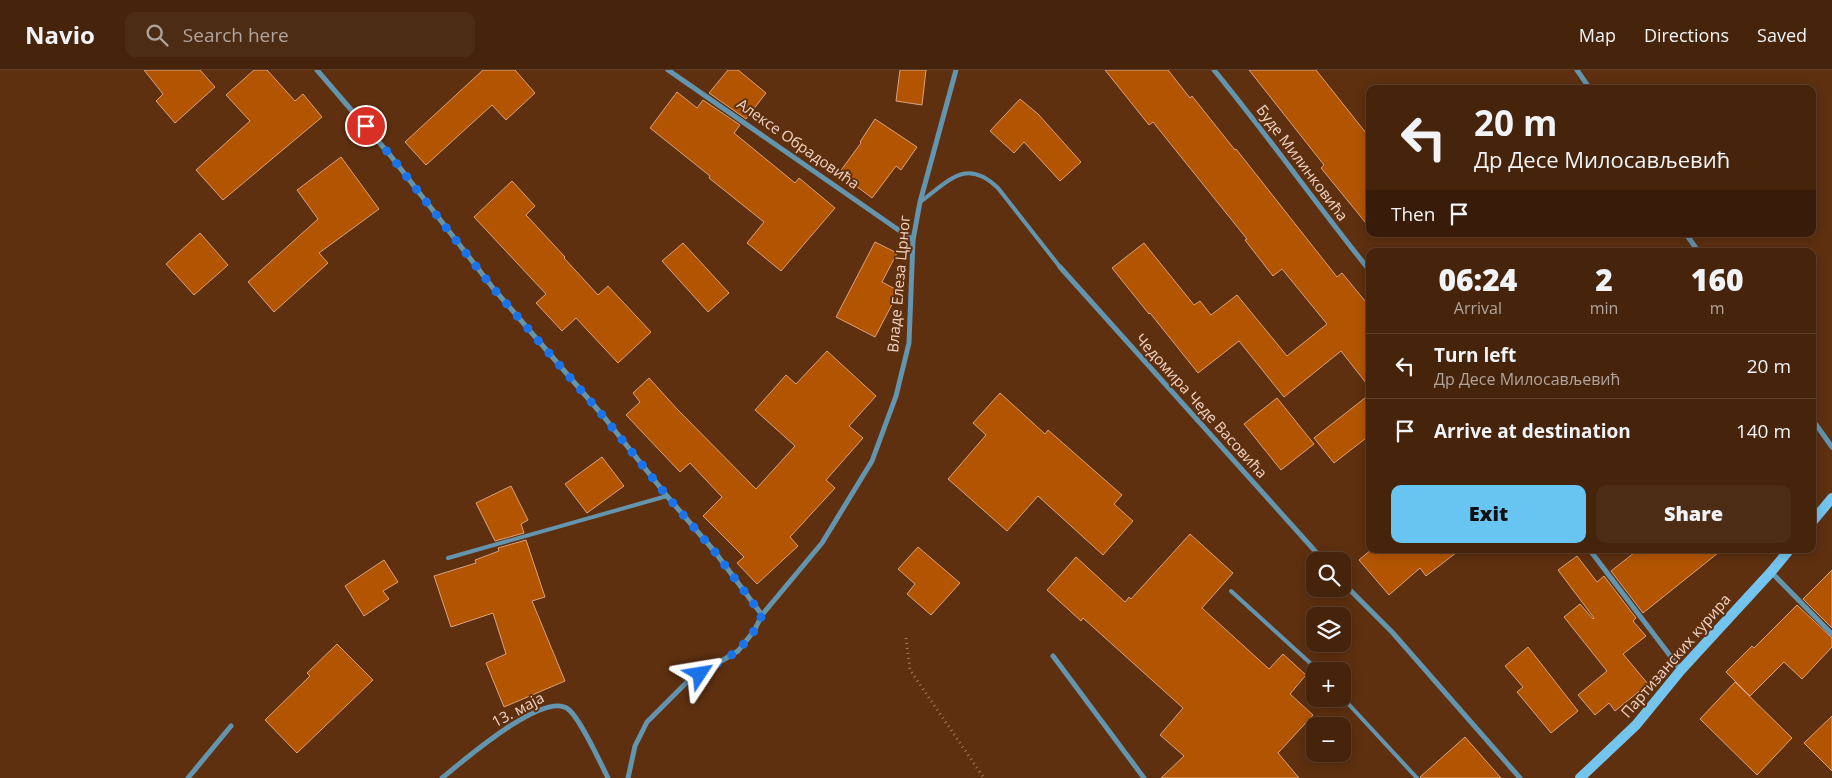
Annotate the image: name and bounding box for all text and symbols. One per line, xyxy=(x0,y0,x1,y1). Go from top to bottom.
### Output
search box xyxy=(125,12,475,57)
text: Navio xyxy=(25,18,95,51)
icon: search xyxy=(143,21,171,49)
text: Search here xyxy=(183,22,289,48)
text: Map xyxy=(1579,23,1616,47)
text: Directions xyxy=(1644,23,1729,47)
text: Saved xyxy=(1757,23,1807,47)
street label: Алексе Обрадовића xyxy=(733,93,864,193)
text: 20 m xyxy=(1474,99,1557,146)
street label: Буде Милинковића xyxy=(1252,100,1353,225)
pin xyxy=(345,105,387,147)
icon: left xyxy=(1391,105,1456,170)
icon: arrive xyxy=(352,112,380,140)
text: Др Десе Милосављевић xyxy=(1474,144,1730,174)
icon: arrive xyxy=(1445,200,1473,228)
text: Then xyxy=(1391,201,1435,227)
street label: Владе Елеза Црног xyxy=(882,214,914,353)
text: 06:24 xyxy=(1438,259,1517,300)
text: 2 xyxy=(1595,259,1613,300)
text: 160 xyxy=(1691,259,1744,300)
text: Arrival xyxy=(1454,297,1502,319)
text: min xyxy=(1590,297,1618,319)
text: m xyxy=(1710,297,1725,319)
street label: Чедомира Чеде Васовића xyxy=(1131,329,1272,482)
text: Turn left xyxy=(1434,342,1516,368)
icon: left xyxy=(1391,352,1419,380)
text: 20 m xyxy=(1747,353,1791,379)
text: Др Десе Милосављевић xyxy=(1434,368,1620,390)
icon: arrive xyxy=(1391,417,1419,445)
text: Arrive at destination xyxy=(1434,418,1631,444)
text: 140 m xyxy=(1736,418,1791,444)
button: Exit xyxy=(1391,485,1586,543)
button: Share xyxy=(1596,485,1791,543)
map controls xyxy=(1306,552,1351,762)
button: search xyxy=(1306,552,1351,597)
street label: Партизанских курира xyxy=(1616,589,1735,721)
button: layers xyxy=(1306,607,1351,652)
position arrow xyxy=(673,647,725,699)
button: + xyxy=(1306,662,1351,707)
street label: 13. маја xyxy=(488,687,547,731)
button: − xyxy=(1306,717,1351,762)

